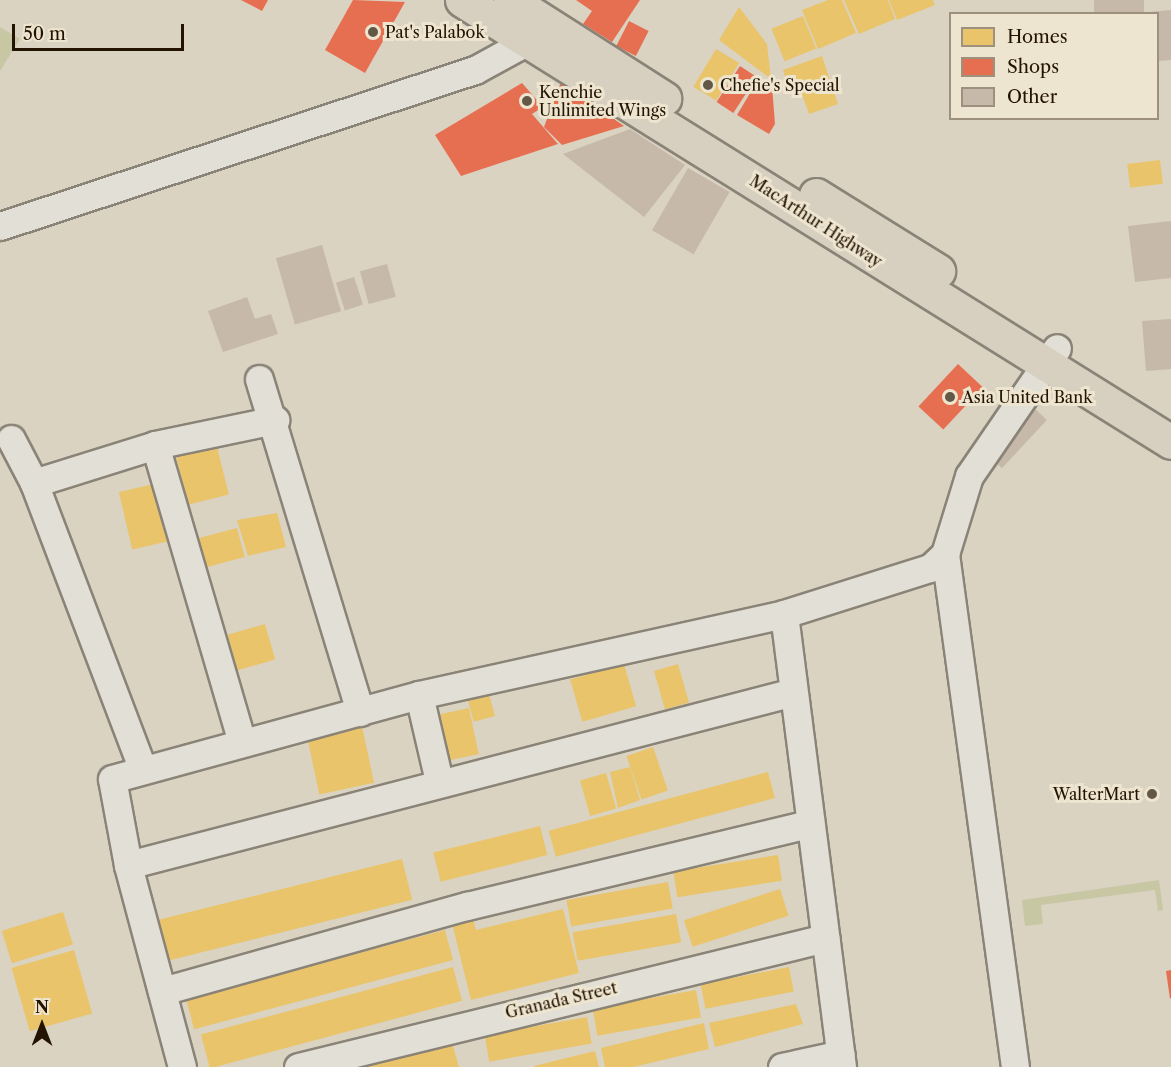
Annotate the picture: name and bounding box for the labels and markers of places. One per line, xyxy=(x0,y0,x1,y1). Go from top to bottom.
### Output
place label: Pat's Palabok xyxy=(385,22,485,42)
marker: Pat's Palabok xyxy=(366,25,380,39)
place label: Chefie's Special xyxy=(720,75,840,95)
marker: Chefie's Special xyxy=(701,78,715,92)
place label: Kenchie Unlimited Wings xyxy=(539,82,667,120)
marker: Kenchie Unlimited Wings xyxy=(520,94,534,108)
place label: Asia United Bank xyxy=(962,387,1093,407)
marker: Asia United Bank xyxy=(943,390,957,404)
place label: WalterMart xyxy=(1053,784,1140,804)
marker: WalterMart xyxy=(1145,787,1159,801)

